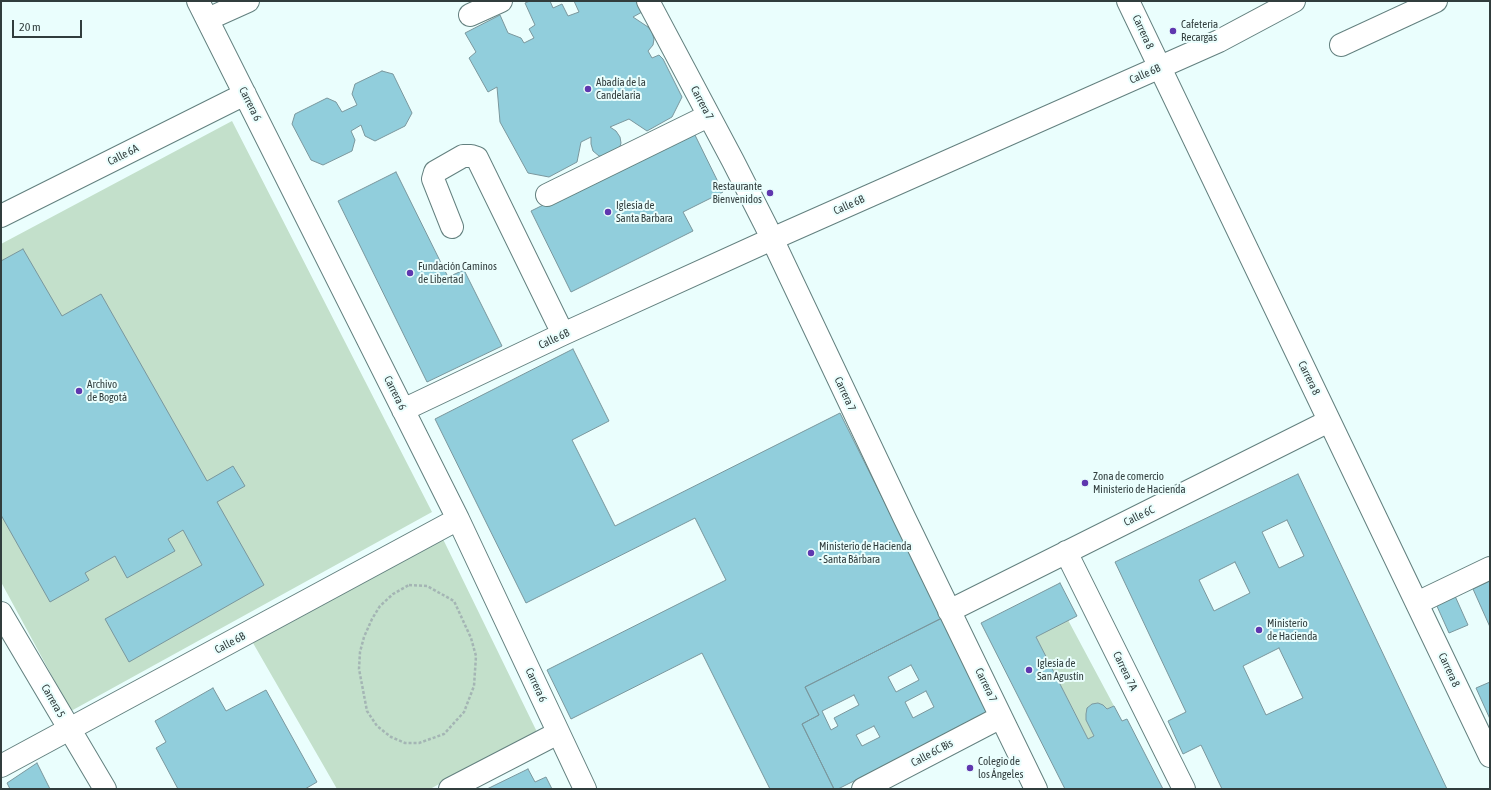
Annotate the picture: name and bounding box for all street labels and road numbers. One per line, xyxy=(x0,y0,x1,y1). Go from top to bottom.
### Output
street label: Carrera 8 xyxy=(1129,13,1157,51)
street label: Calle 6B xyxy=(1127,61,1163,87)
street label: Carrera 7 xyxy=(688,84,716,122)
street label: Carrera 6 xyxy=(236,85,264,123)
street label: Calle 6A xyxy=(105,142,141,168)
street label: Calle 6B xyxy=(831,192,867,218)
street label: Calle 6B xyxy=(536,326,572,352)
street label: Carrera 8 xyxy=(1295,359,1323,397)
street label: Carrera 6 xyxy=(381,374,409,412)
street label: Carrera 7 xyxy=(831,375,859,413)
street label: Calle 6C xyxy=(1122,503,1156,529)
street label: Calle 6B xyxy=(212,630,248,656)
street label: Carrera 7A xyxy=(1110,649,1140,693)
street label: Carrera 8 xyxy=(1435,651,1463,689)
street label: Carrera 6 xyxy=(522,666,550,704)
street label: Carrera 7 xyxy=(972,666,1000,704)
street label: Carrera 5 xyxy=(38,682,68,720)
street label: Calle 6C Bis xyxy=(909,736,955,770)

